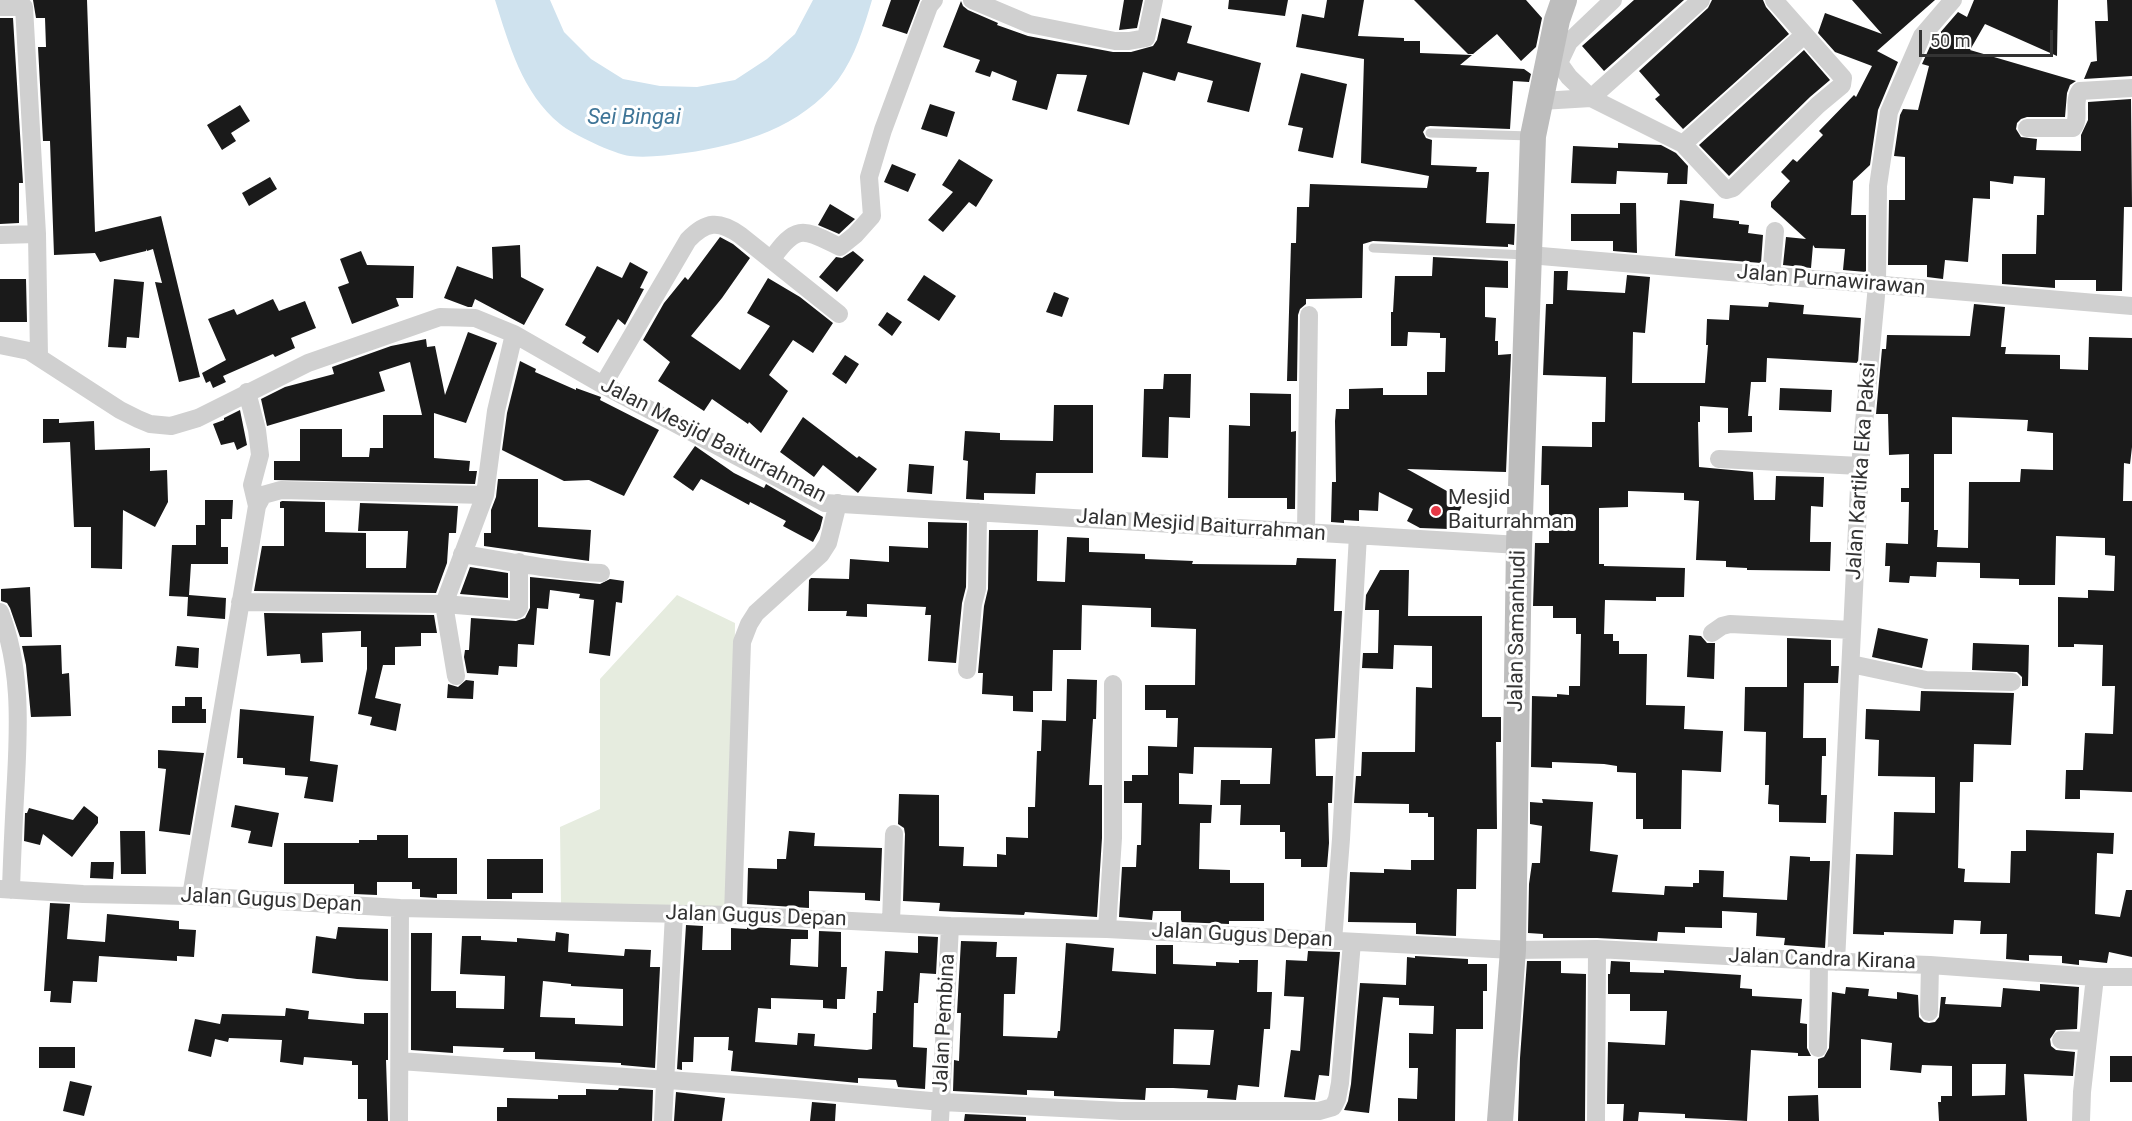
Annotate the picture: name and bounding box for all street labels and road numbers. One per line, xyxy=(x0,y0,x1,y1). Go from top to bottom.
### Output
street label: Jalan Purnawirawan xyxy=(1736,260,1926,302)
street label: Jalan Kartika Eka Paksi xyxy=(1842,361,1882,581)
street label: Jalan Mesjid Baiturrahman xyxy=(596,373,830,509)
street label: Jalan Mesjid Baiturrahman xyxy=(1075,505,1327,547)
street label: Jalan Samanhudi xyxy=(1504,550,1532,712)
street label: Jalan Gugus Depan xyxy=(180,884,362,918)
street label: Jalan Gugus Depan xyxy=(665,901,847,933)
street label: Jalan Gugus Depan xyxy=(1151,919,1333,953)
street label: Jalan Candra Kirana xyxy=(1728,944,1916,976)
street label: Jalan Pembina xyxy=(929,953,961,1093)

